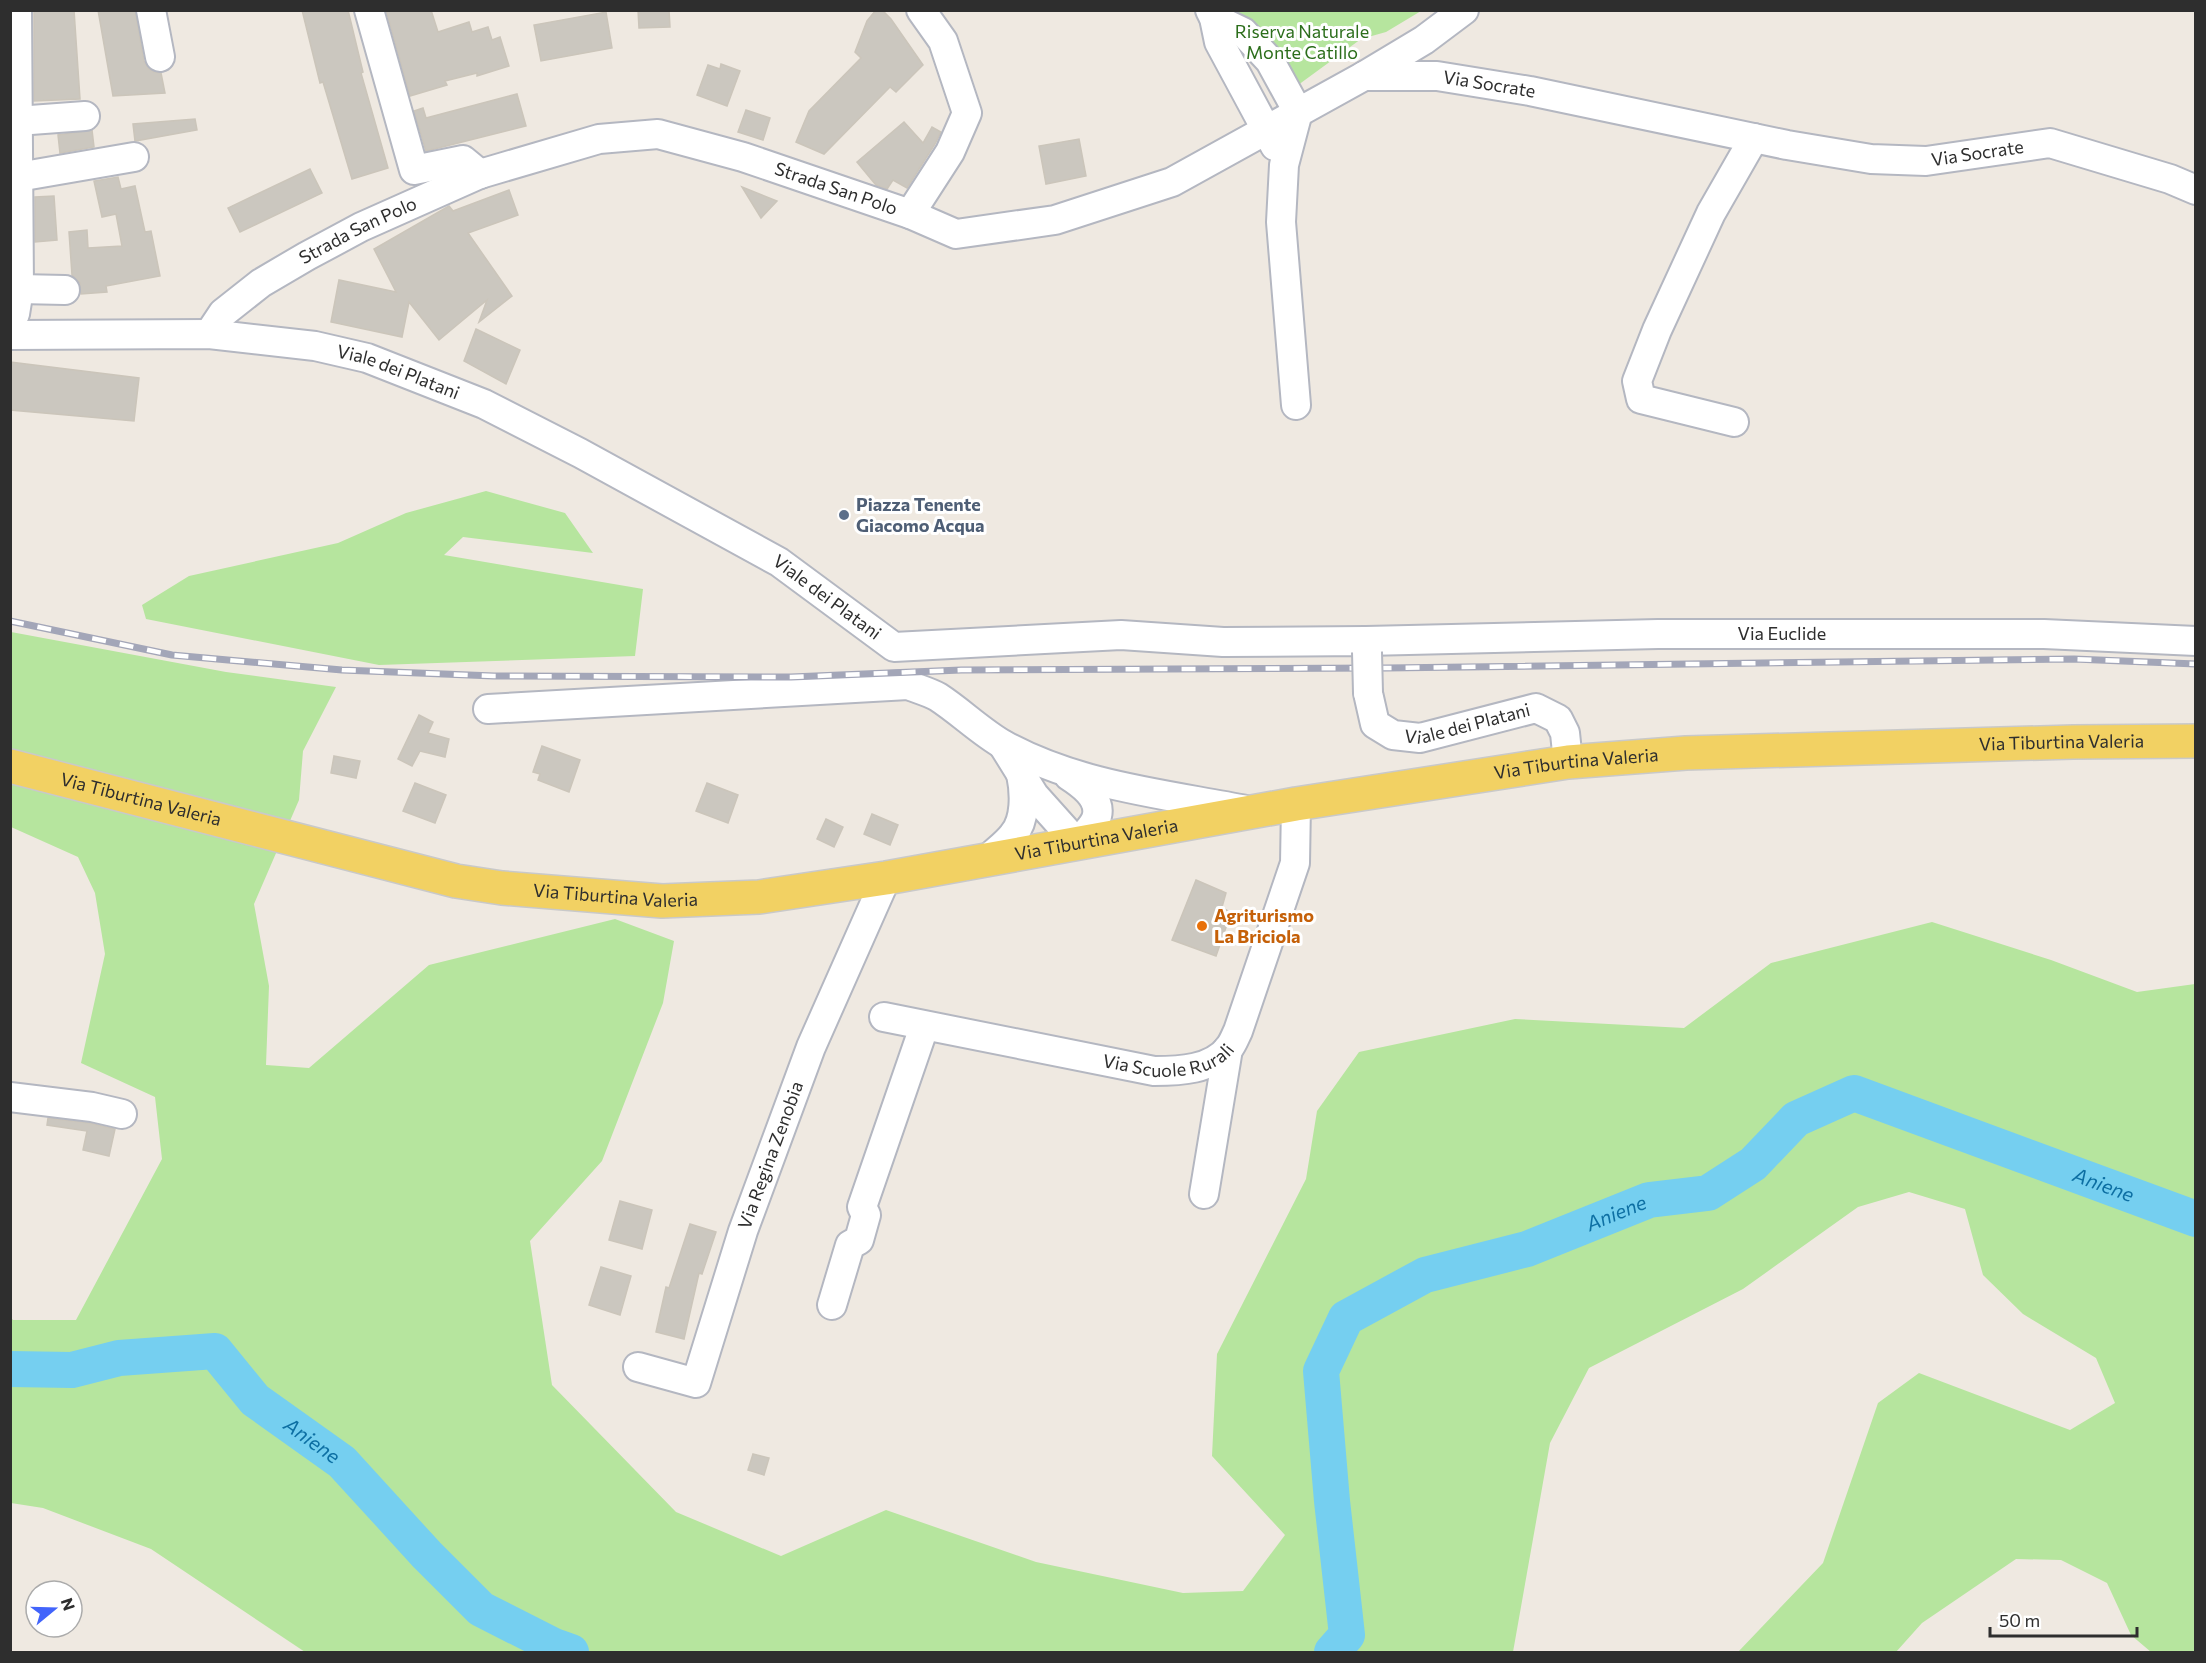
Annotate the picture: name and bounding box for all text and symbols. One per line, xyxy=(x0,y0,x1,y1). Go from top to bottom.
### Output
park label: Riserva Naturale Monte Catillo xyxy=(1235,20,1369,63)
street label: Via Socrate xyxy=(1442,65,1538,102)
street label: Via Socrate xyxy=(1930,135,2025,170)
street label: Strada San Polo xyxy=(772,157,900,219)
street label: Strada San Polo xyxy=(295,192,420,268)
street label: Viale dei Platani xyxy=(335,339,463,403)
place label: Piazza Tenente Giacomo Acqua xyxy=(856,493,985,536)
marker: Piazza Tenente Giacomo Acqua xyxy=(837,508,851,522)
street label: Viale dei Platani xyxy=(769,549,886,644)
street label: Via Euclide xyxy=(1738,622,1826,644)
street label: Viale dei Platani xyxy=(1403,698,1532,748)
street label: Via Tiburtina Valeria xyxy=(1979,729,2144,755)
street label: Via Tiburtina Valeria xyxy=(1492,743,1659,783)
street label: Via Tiburtina Valeria xyxy=(58,767,224,830)
street label: Via Tiburtina Valeria xyxy=(1013,814,1180,865)
street label: Via Tiburtina Valeria xyxy=(532,879,698,911)
place label: Agriturismo La Briciola xyxy=(1214,904,1314,947)
marker: Agriturismo La Briciola xyxy=(1195,919,1209,933)
street label: Via Scuole Rurali xyxy=(1101,1039,1238,1081)
street label: Via Regina Zenobia xyxy=(733,1078,807,1232)
water label: Aniene xyxy=(2069,1162,2138,1206)
water label: Aniene xyxy=(1581,1189,1650,1235)
water label: Aniene xyxy=(279,1411,346,1468)
north arrow xyxy=(24,1579,84,1639)
text: N xyxy=(58,1595,80,1613)
scale bar xyxy=(1990,1600,2137,1638)
text: 50 m xyxy=(1999,1609,2040,1631)

